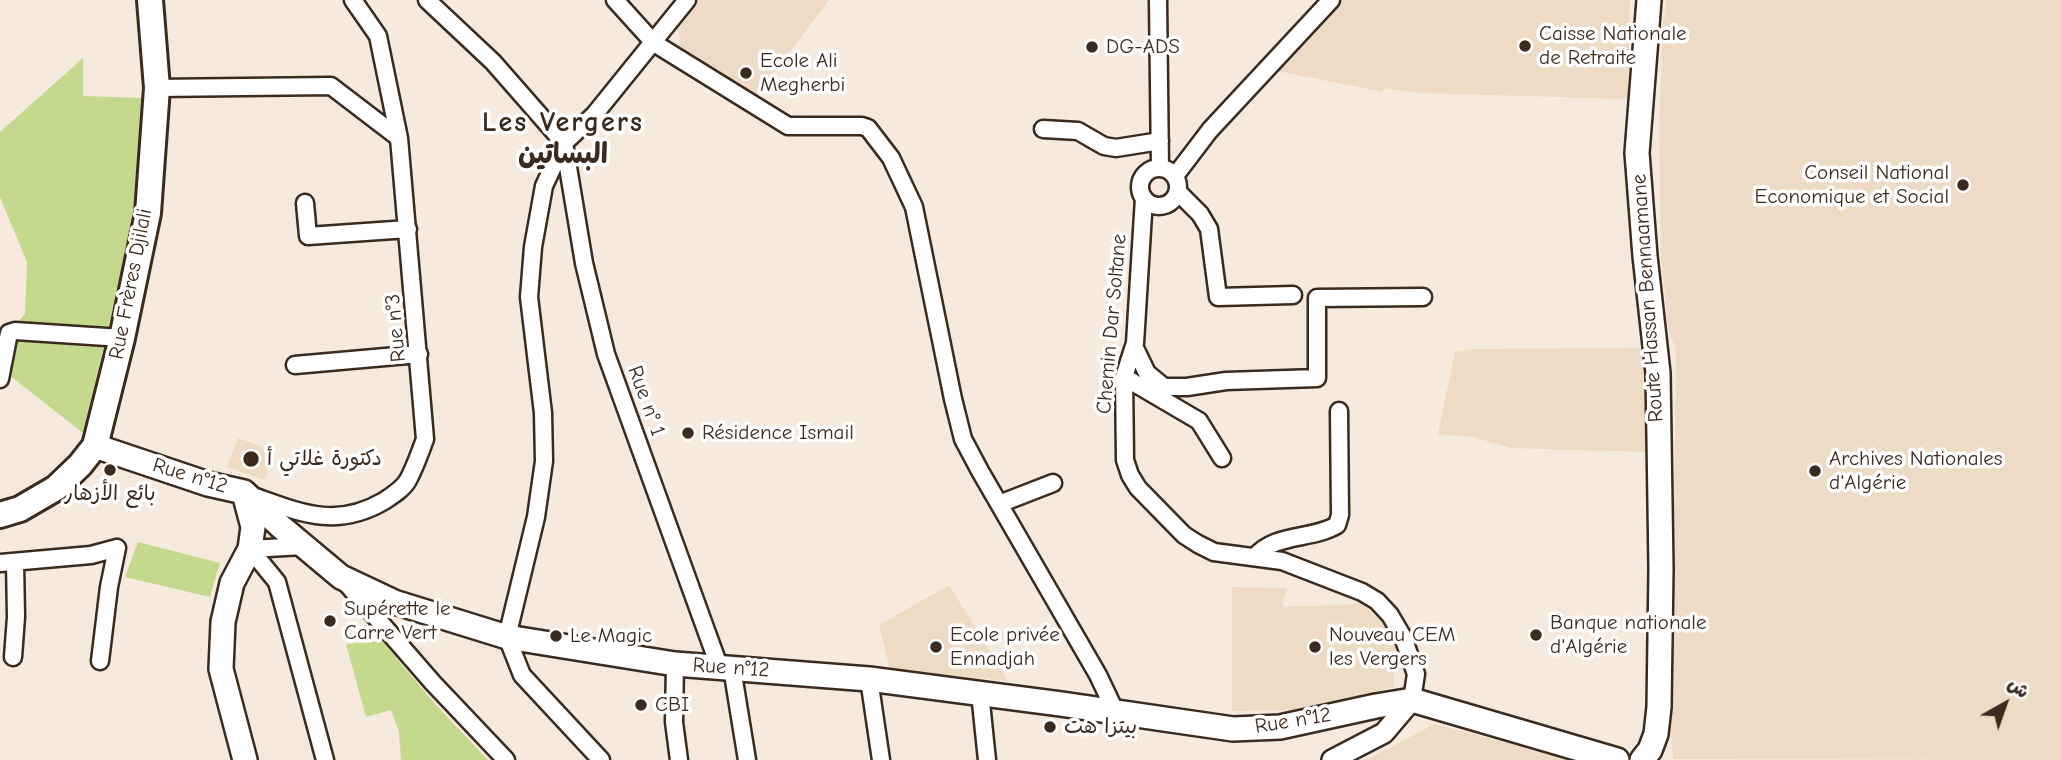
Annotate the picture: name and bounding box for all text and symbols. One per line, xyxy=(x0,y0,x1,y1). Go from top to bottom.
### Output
place label: Caisse Nationale de Retraite xyxy=(1539,21,1687,71)
place label: DG-ADS xyxy=(1106,34,1180,60)
marker: Caisse Nationale de Retraite xyxy=(1517,38,1533,54)
marker: DG-ADS xyxy=(1084,39,1100,55)
place label: Ecole Ali Megherbi xyxy=(760,48,845,98)
marker: Ecole Ali Megherbi xyxy=(738,65,754,81)
district label: Les Vergers البساتين xyxy=(483,106,643,172)
place label: Conseil National Economique et Social xyxy=(1755,160,1949,210)
street label: Route Hassan Bennaamane xyxy=(1627,173,1669,423)
marker: Conseil National Economique et Social xyxy=(1955,177,1971,193)
street label: Rue Frères Djilali xyxy=(104,206,158,362)
street label: Chemin Dar Soltane xyxy=(1092,233,1132,415)
street label: Rue n°3 xyxy=(380,293,412,363)
street label: Rue n° 1 xyxy=(622,362,670,440)
place label: Résidence Ismail xyxy=(702,420,854,446)
marker: Résidence Ismail xyxy=(680,425,696,441)
place label: دكتورة غلاتي أ xyxy=(267,446,382,472)
place label: Archives Nationales d'Algérie xyxy=(1829,446,2003,496)
marker: دكتورة غلاتي أ xyxy=(241,449,261,469)
street label: Rue n°12 xyxy=(150,453,230,499)
marker: بائع الأزهار xyxy=(102,462,118,478)
marker: Archives Nationales d'Algérie xyxy=(1807,463,1823,479)
place label: بائع الأزهار xyxy=(64,481,156,507)
place label: Supérette le Carre Vert xyxy=(344,596,451,646)
place label: Banque nationale d'Algérie xyxy=(1550,610,1706,660)
marker: Supérette le Carre Vert xyxy=(322,613,338,629)
place label: Ecole privée Ennadjah xyxy=(950,622,1060,672)
place label: Nouveau CEM les Vergers xyxy=(1329,622,1455,672)
place label: Le Magic xyxy=(570,623,652,649)
marker: Banque nationale d'Algérie xyxy=(1528,627,1544,643)
marker: Le Magic xyxy=(548,628,564,644)
marker: Ecole privée Ennadjah xyxy=(928,639,944,655)
marker: Nouveau CEM les Vergers xyxy=(1307,639,1323,655)
street label: Rue n°12 xyxy=(692,653,770,683)
north arrow xyxy=(1970,669,2040,739)
text: ش xyxy=(2003,673,2034,703)
place label: CBI xyxy=(655,692,689,718)
marker: CBI xyxy=(633,697,649,713)
street label: Rue n°12 xyxy=(1253,703,1333,739)
place label: بيتزا هت xyxy=(1064,714,1137,740)
marker: بيتزا هت xyxy=(1042,719,1058,735)

